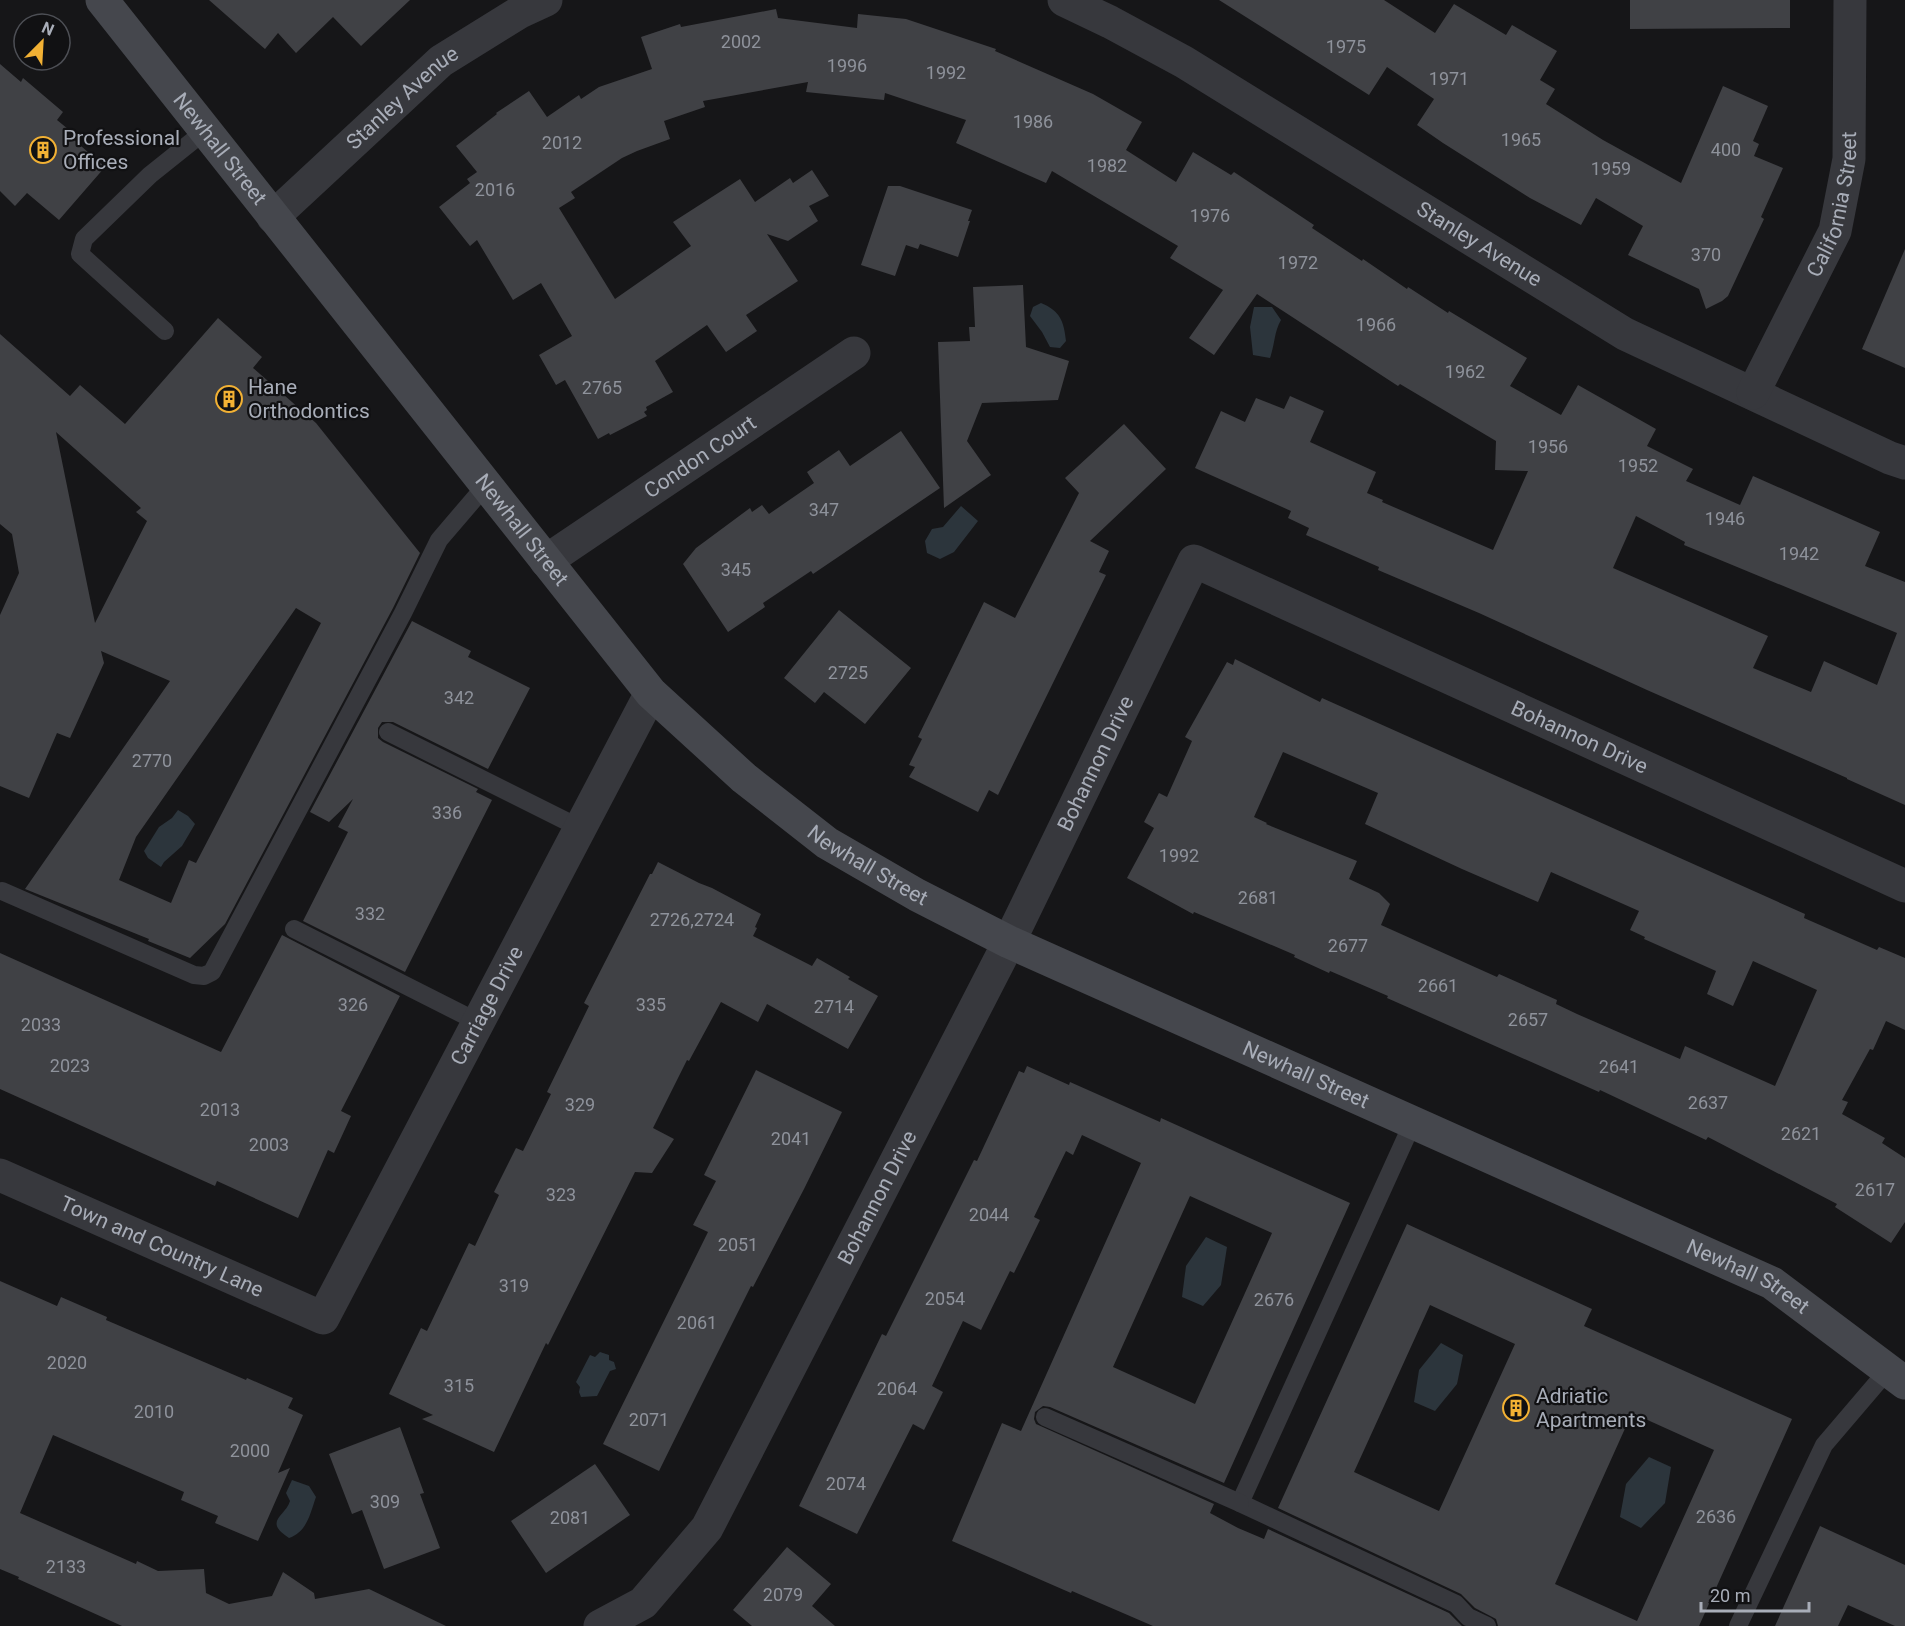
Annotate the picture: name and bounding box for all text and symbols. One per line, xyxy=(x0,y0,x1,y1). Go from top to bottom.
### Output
north arrow xyxy=(12,12,72,72)
text: N xyxy=(39,18,57,40)
house number: 2002 xyxy=(721,31,761,52)
house number: 1975 xyxy=(1326,36,1366,57)
street label: Stanley Avenue xyxy=(342,41,463,154)
house number: 1996 xyxy=(827,55,867,76)
house number: 1992 xyxy=(926,62,966,83)
house number: 1971 xyxy=(1429,68,1469,89)
street label: Newhall Street xyxy=(168,88,272,210)
house number: 1986 xyxy=(1013,111,1053,132)
place label: Professional Offices xyxy=(63,126,180,174)
house number: 1965 xyxy=(1501,129,1541,150)
street label: California Street xyxy=(1802,131,1861,281)
house number: 2012 xyxy=(542,132,582,153)
building icon: Professional Offices xyxy=(28,135,58,165)
house number: 400 xyxy=(1711,139,1741,160)
house number: 1982 xyxy=(1087,155,1127,176)
house number: 1959 xyxy=(1591,158,1631,179)
house number: 2016 xyxy=(475,179,515,200)
street label: Stanley Avenue xyxy=(1412,197,1546,292)
house number: 1976 xyxy=(1190,205,1230,226)
house number: 370 xyxy=(1691,244,1721,265)
house number: 1972 xyxy=(1278,252,1318,273)
house number: 1966 xyxy=(1356,314,1396,335)
house number: 1962 xyxy=(1445,361,1485,382)
place label: Hane Orthodontics xyxy=(248,375,370,423)
house number: 2765 xyxy=(582,377,622,398)
building icon: Hane Orthodontics xyxy=(214,384,244,414)
street label: Condon Court xyxy=(640,411,761,503)
house number: 1956 xyxy=(1528,436,1568,457)
house number: 1952 xyxy=(1618,455,1658,476)
street label: Newhall Street xyxy=(470,469,573,591)
house number: 347 xyxy=(809,499,839,520)
house number: 1946 xyxy=(1705,508,1745,529)
house number: 1942 xyxy=(1779,543,1819,564)
house number: 345 xyxy=(721,559,751,580)
house number: 2725 xyxy=(828,662,868,683)
house number: 342 xyxy=(444,687,474,708)
street label: Bohannon Drive xyxy=(1053,692,1139,835)
street label: Bohannon Drive xyxy=(1508,696,1651,779)
house number: 2770 xyxy=(132,750,172,771)
house number: 336 xyxy=(432,802,462,823)
street label: Newhall Street xyxy=(803,820,932,910)
house number: 1992 xyxy=(1159,845,1199,866)
house number: 2681 xyxy=(1238,887,1278,908)
house number: 332 xyxy=(355,903,385,924)
house number: 2726,2724 xyxy=(650,909,734,930)
house number: 2677 xyxy=(1328,935,1368,956)
street label: Carriage Drive xyxy=(446,942,528,1069)
house number: 2661 xyxy=(1418,975,1458,996)
house number: 326 xyxy=(338,994,368,1015)
house number: 335 xyxy=(636,994,666,1015)
house number: 2714 xyxy=(814,996,854,1017)
house number: 2657 xyxy=(1508,1009,1548,1030)
house number: 2033 xyxy=(21,1014,61,1035)
street label: Newhall Street xyxy=(1239,1036,1373,1113)
house number: 2023 xyxy=(50,1055,90,1076)
house number: 2641 xyxy=(1599,1056,1639,1077)
house number: 2637 xyxy=(1688,1092,1728,1113)
house number: 329 xyxy=(565,1094,595,1115)
house number: 2013 xyxy=(200,1099,240,1120)
house number: 2621 xyxy=(1781,1123,1821,1144)
street label: Bohannon Drive xyxy=(833,1127,922,1269)
house number: 2041 xyxy=(771,1128,811,1149)
house number: 2003 xyxy=(249,1134,289,1155)
house number: 2617 xyxy=(1855,1179,1895,1200)
house number: 323 xyxy=(546,1184,576,1205)
street label: Town and Country Lane xyxy=(56,1191,267,1302)
house number: 2044 xyxy=(969,1204,1009,1225)
house number: 2051 xyxy=(718,1234,758,1255)
street label: Newhall Street xyxy=(1683,1234,1814,1319)
house number: 319 xyxy=(499,1275,529,1296)
house number: 2054 xyxy=(925,1288,965,1309)
house number: 2676 xyxy=(1254,1289,1294,1310)
house number: 2061 xyxy=(677,1312,717,1333)
house number: 2020 xyxy=(47,1352,87,1373)
house number: 315 xyxy=(444,1375,474,1396)
house number: 2064 xyxy=(877,1378,917,1399)
place label: Adriatic Apartments xyxy=(1536,1384,1646,1432)
building icon: Adriatic Apartments xyxy=(1501,1393,1531,1423)
house number: 2010 xyxy=(134,1401,174,1422)
house number: 2071 xyxy=(629,1409,669,1430)
house number: 2000 xyxy=(230,1440,270,1461)
house number: 2074 xyxy=(826,1473,866,1494)
house number: 309 xyxy=(370,1491,400,1512)
house number: 2636 xyxy=(1696,1506,1736,1527)
house number: 2081 xyxy=(550,1507,590,1528)
house number: 2133 xyxy=(46,1556,86,1577)
scale bar xyxy=(1701,1575,1809,1613)
house number: 2079 xyxy=(763,1584,803,1605)
text: 20 m xyxy=(1710,1585,1750,1606)

